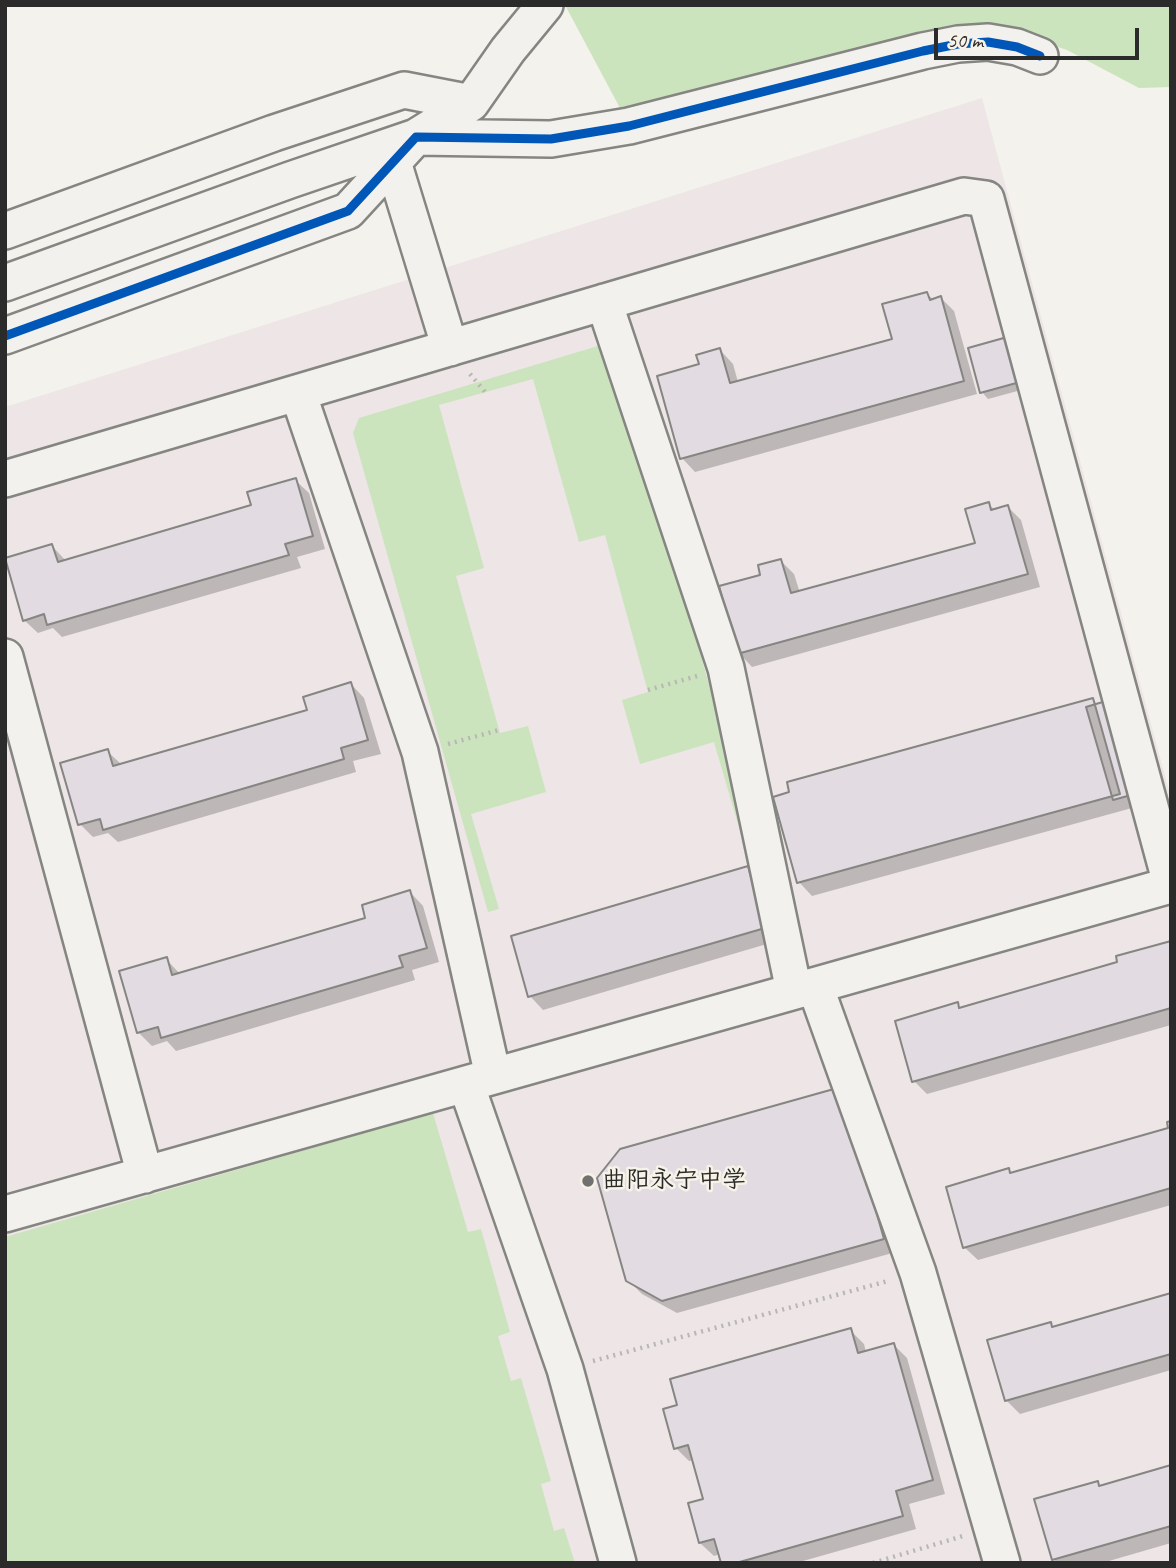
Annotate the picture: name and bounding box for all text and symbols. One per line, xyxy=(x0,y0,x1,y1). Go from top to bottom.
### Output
scale bar xyxy=(938,14,1143,58)
text: 50 m xyxy=(947,27,983,53)
place label: 曲阳永宁中学 xyxy=(602,1167,746,1195)
marker: 曲阳永宁中学 xyxy=(580,1173,596,1189)

